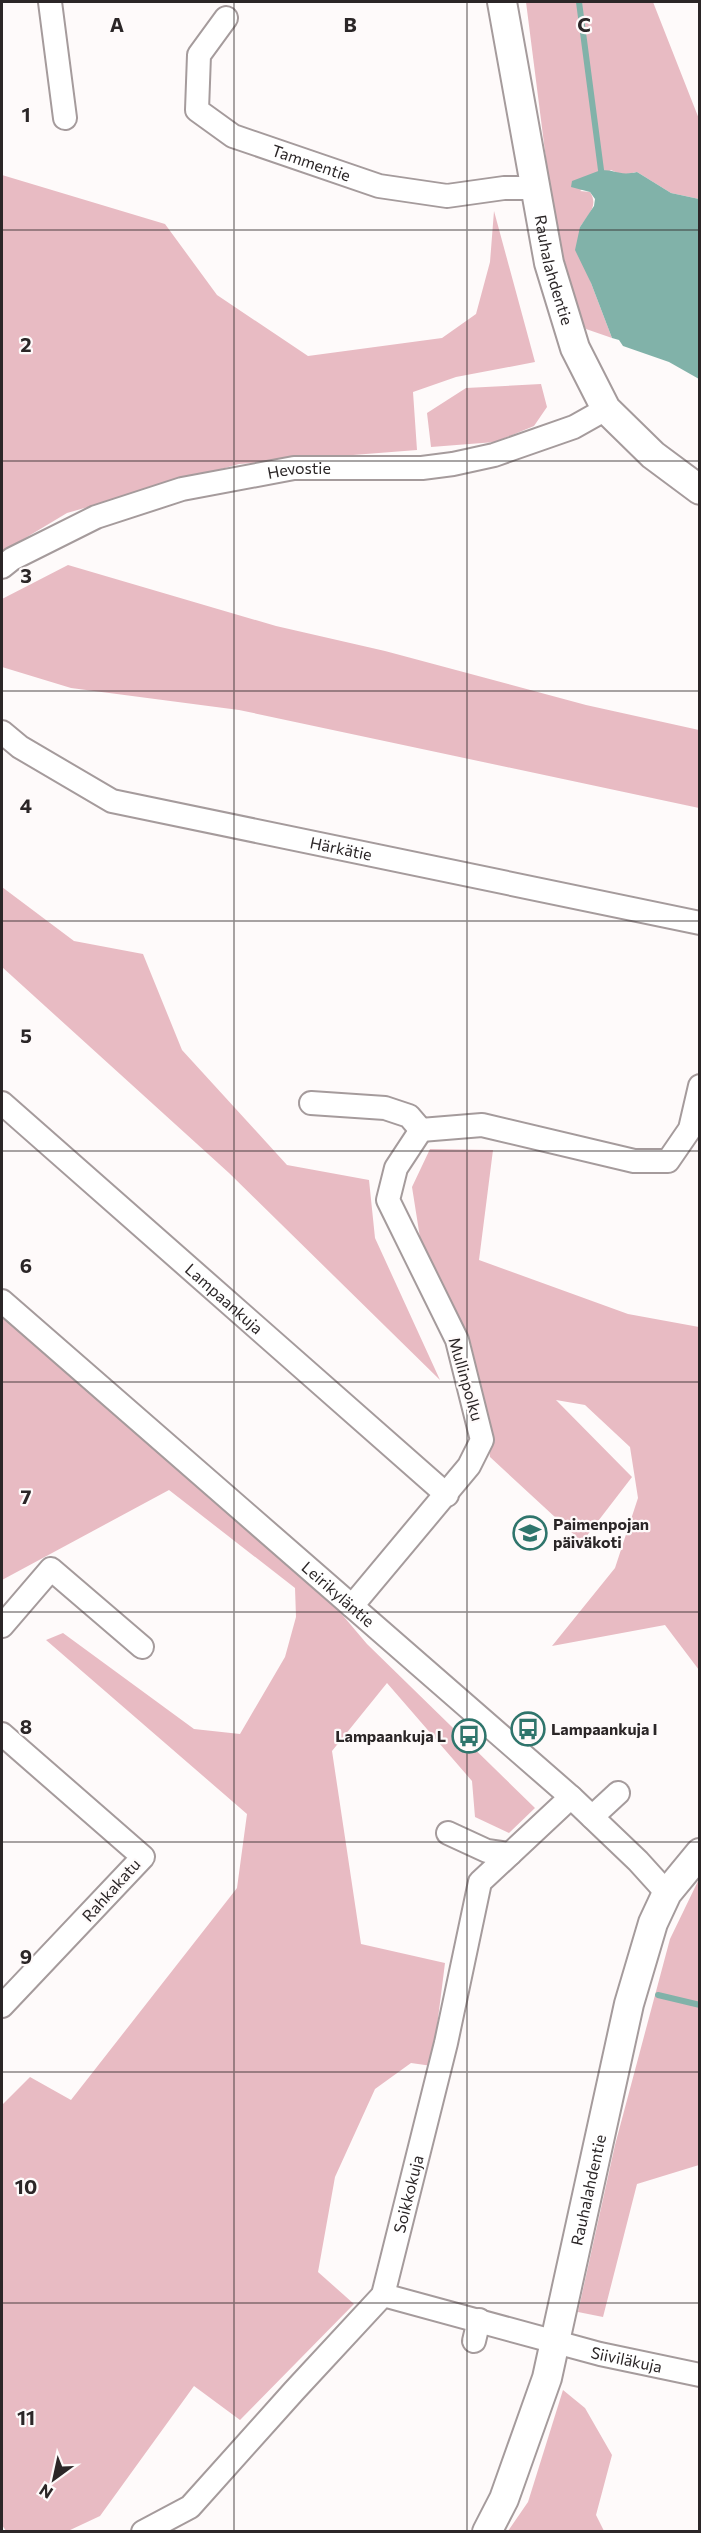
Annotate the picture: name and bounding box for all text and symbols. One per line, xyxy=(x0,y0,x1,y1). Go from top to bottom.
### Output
text: A xyxy=(110,12,124,36)
text: B xyxy=(343,12,357,36)
text: C xyxy=(577,12,591,36)
text: 1 xyxy=(21,102,31,126)
street label: Tammentie xyxy=(270,140,353,185)
street label: Rauhalahdentie xyxy=(531,213,577,327)
text: 2 xyxy=(20,332,32,356)
street label: Hevostie xyxy=(266,458,331,482)
text: 3 xyxy=(20,563,32,587)
text: 4 xyxy=(20,793,32,817)
street label: Härkätie xyxy=(308,832,374,864)
text: 5 xyxy=(20,1023,32,1047)
text: 6 xyxy=(20,1253,32,1277)
street label: Lampaankuja xyxy=(182,1259,267,1337)
street label: Mullinpolku xyxy=(445,1335,488,1423)
text: 7 xyxy=(21,1484,32,1508)
place label: Paimenpojan päiväkoti xyxy=(553,1514,649,1551)
school or university icon: Paimenpojan päiväkoti xyxy=(512,1515,548,1551)
street label: Leirikyläntie xyxy=(298,1557,379,1630)
bus stop icon: Lampaankuja I xyxy=(510,1711,546,1747)
text: 8 xyxy=(20,1714,32,1738)
bus stop icon: Lampaankuja L xyxy=(451,1718,487,1754)
place label: Lampaankuja I xyxy=(551,1719,658,1738)
place label: Lampaankuja L xyxy=(335,1726,446,1745)
street label: Rahkakatu xyxy=(78,1854,144,1925)
text: 9 xyxy=(20,1944,32,1968)
street label: Rauhalahdentie xyxy=(566,2133,609,2247)
street label: Soikkokuja xyxy=(389,2153,427,2235)
text: 10 xyxy=(15,2174,37,2198)
street label: Siiviläkuja xyxy=(589,2342,664,2376)
text: 11 xyxy=(17,2405,35,2429)
north arrow xyxy=(24,2449,84,2509)
text: N xyxy=(35,2481,56,2503)

